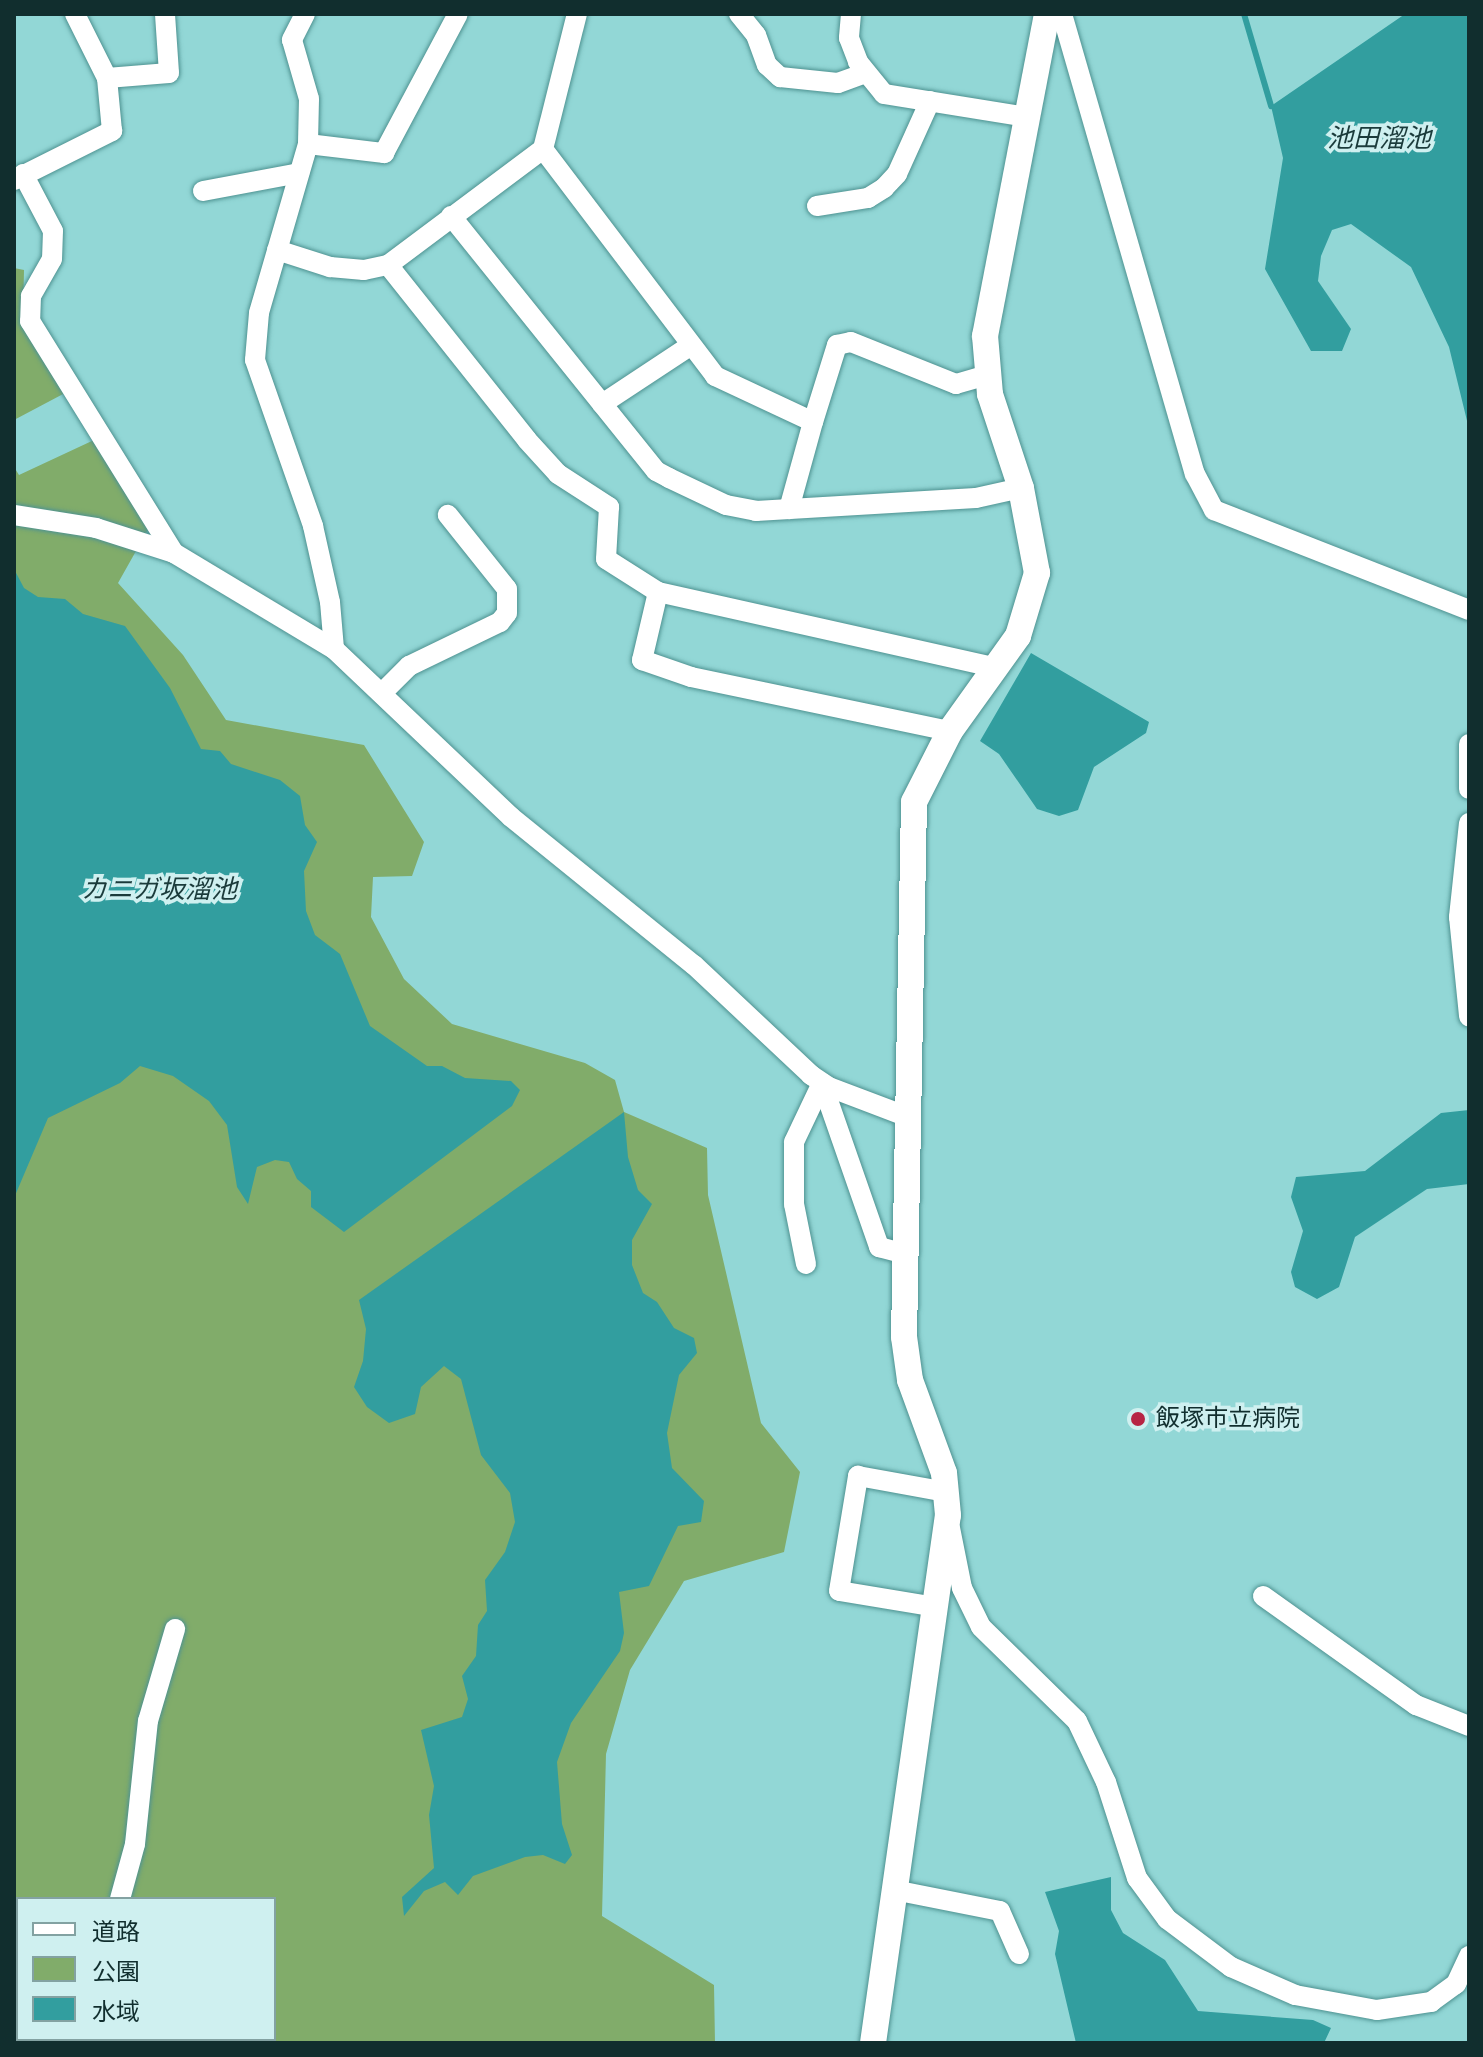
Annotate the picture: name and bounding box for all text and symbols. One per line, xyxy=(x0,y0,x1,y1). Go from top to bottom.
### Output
water label: 池田溜池 xyxy=(1327,124,1431,156)
water label: カニガ坂溜池 xyxy=(81,875,237,907)
place label: 飯塚市立病院 xyxy=(1156,1405,1300,1433)
marker: 飯塚市立病院 xyxy=(1127,1408,1149,1430)
legend xyxy=(16,1897,276,2041)
text: 道路 xyxy=(92,1918,140,1947)
text: 公園 xyxy=(92,1958,140,1987)
text: 水域 xyxy=(92,1998,140,2027)

